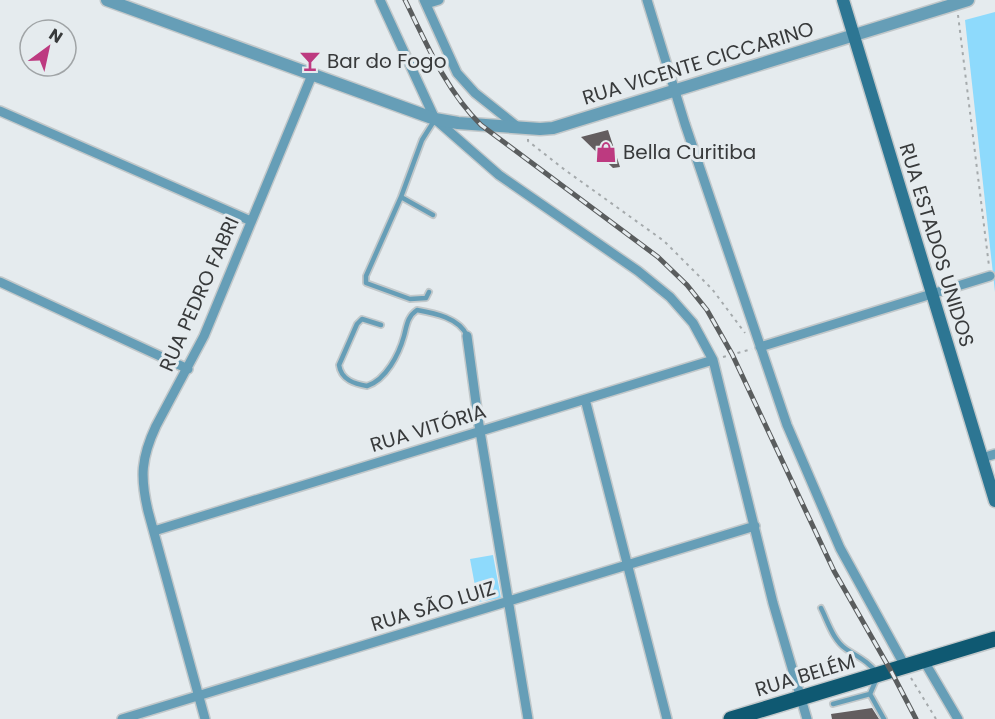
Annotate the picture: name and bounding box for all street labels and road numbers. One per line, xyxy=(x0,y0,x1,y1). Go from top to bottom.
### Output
street label: RUA VICENTE CICCARINO xyxy=(579,14,817,112)
street label: RUA ESTADOS UNIDOS xyxy=(893,140,981,350)
street label: RUA PEDRO FABRI xyxy=(152,212,246,376)
street label: RUA VITÓRIA xyxy=(367,397,489,459)
street label: RUA SÃO LUIZ xyxy=(367,574,499,638)
street label: RUA BELÉM xyxy=(752,647,858,703)

